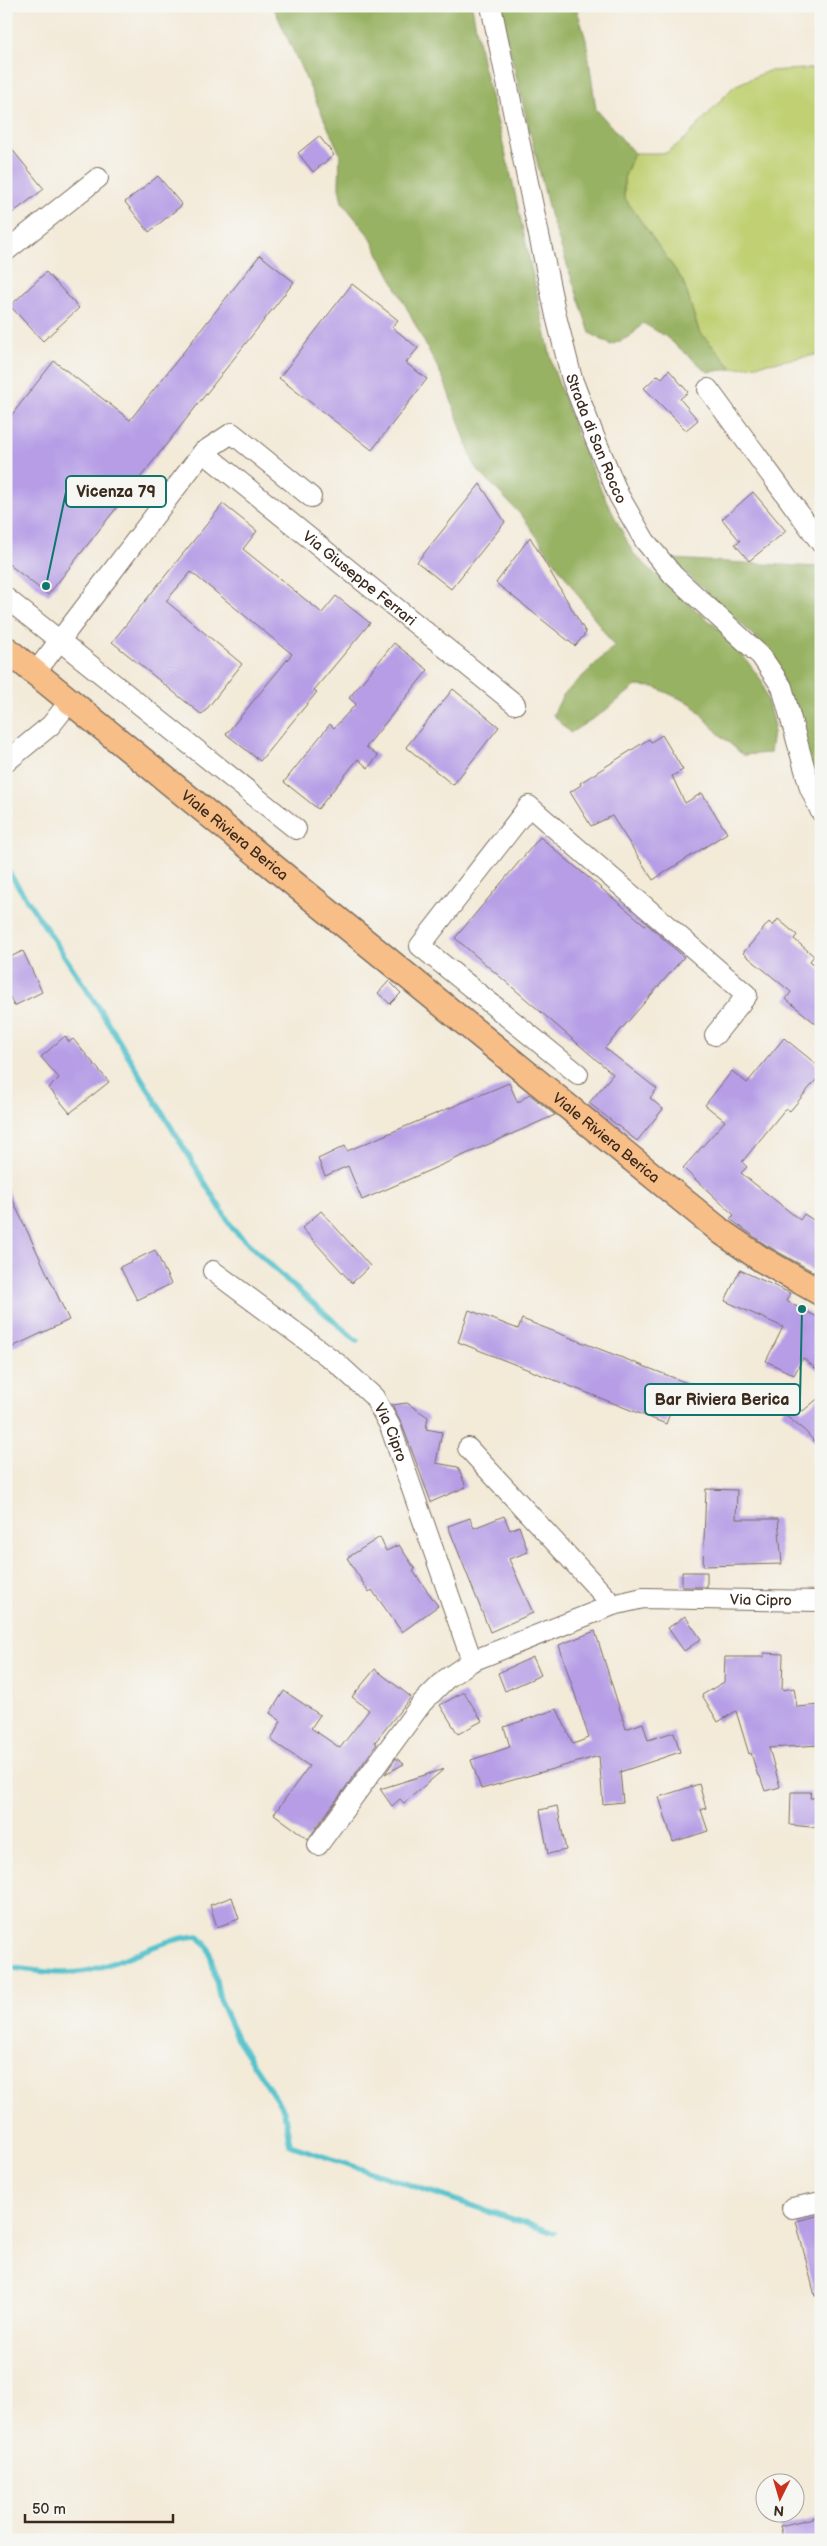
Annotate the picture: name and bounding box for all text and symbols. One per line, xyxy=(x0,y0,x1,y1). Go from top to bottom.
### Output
street label: Strada di San Rocco xyxy=(562,372,631,507)
callout: Vicenza 79 xyxy=(66,476,166,507)
text: Vicenza 79 xyxy=(76,483,156,502)
street label: Via Giuseppe Ferrari xyxy=(299,527,420,630)
street label: Viale Riviera Berica xyxy=(177,786,292,885)
street label: Viale Riviera Berica xyxy=(549,1088,664,1187)
callout: Bar Riviera Berica xyxy=(645,1384,800,1415)
text: Bar Riviera Berica xyxy=(655,1391,790,1410)
street label: Via Cipro xyxy=(370,1400,411,1464)
street label: Via Cipro xyxy=(730,1590,792,1610)
north arrow xyxy=(754,2474,804,2524)
scale bar xyxy=(25,2491,172,2523)
text: 50 m xyxy=(32,2500,66,2519)
text: N xyxy=(773,2502,785,2519)

